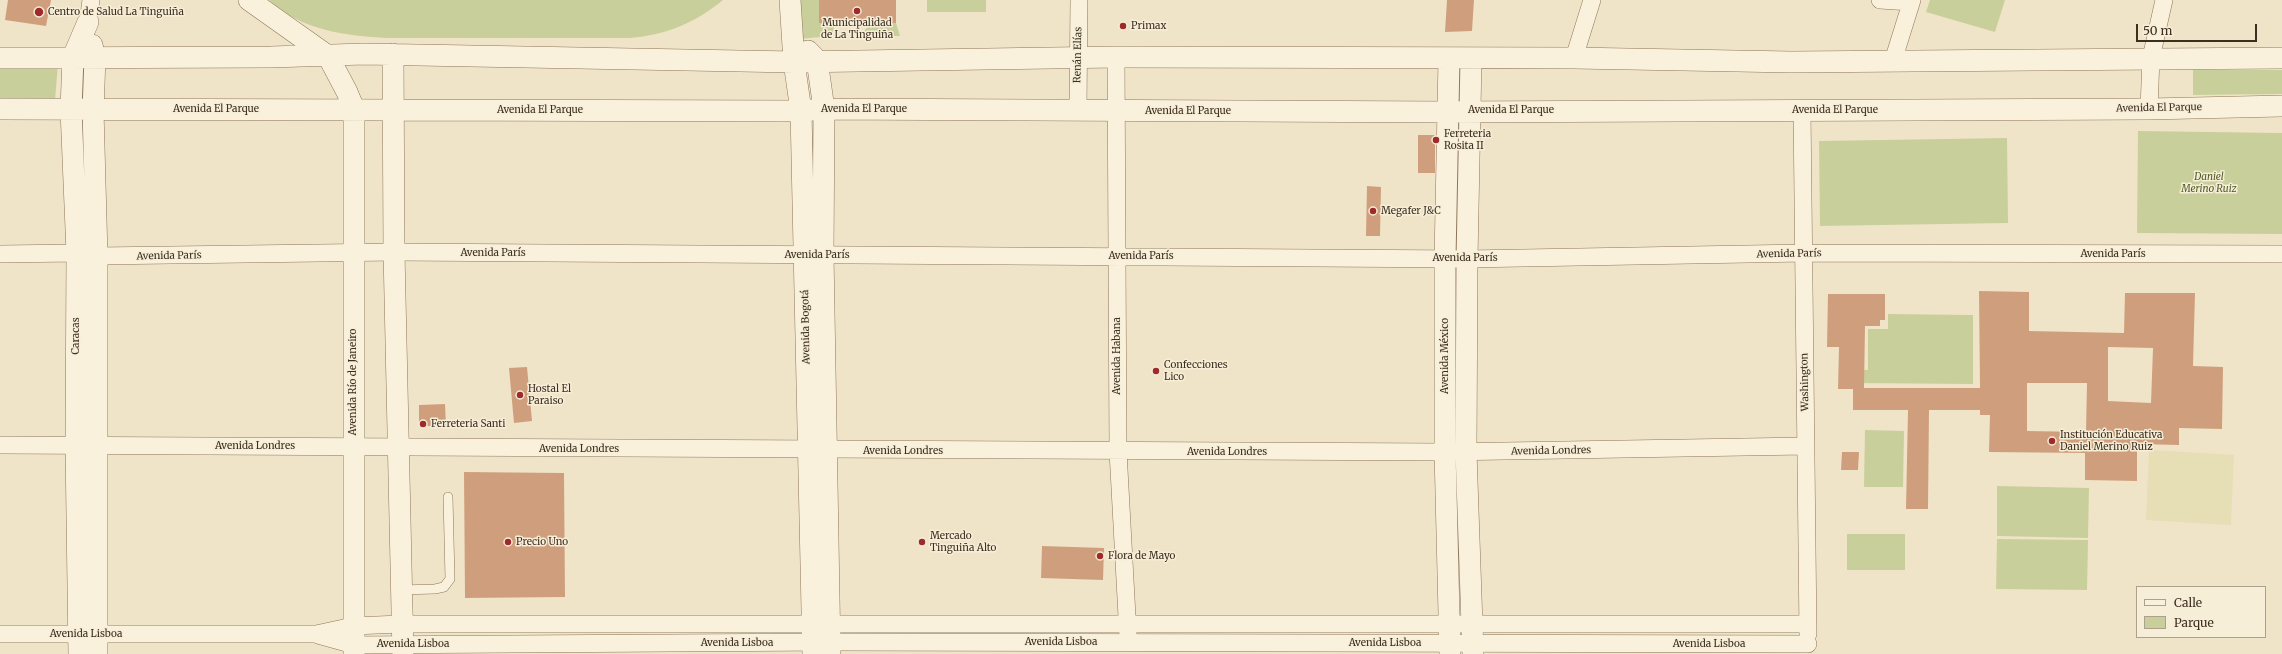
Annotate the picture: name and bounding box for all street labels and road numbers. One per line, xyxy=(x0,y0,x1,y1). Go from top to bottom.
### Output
street label: Renán Elías xyxy=(1072,27,1084,83)
street label: Avenida El Parque xyxy=(2116,101,2202,115)
street label: Avenida El Parque xyxy=(173,103,259,115)
street label: Avenida El Parque xyxy=(821,103,907,115)
street label: Avenida El Parque xyxy=(497,104,583,116)
street label: Avenida El Parque xyxy=(1468,104,1554,116)
street label: Avenida El Parque xyxy=(1792,104,1878,116)
street label: Avenida El Parque xyxy=(1145,105,1231,117)
street label: Avenida París xyxy=(460,247,526,259)
street label: Avenida París xyxy=(1756,247,1822,261)
street label: Avenida París xyxy=(2080,248,2146,260)
street label: Avenida París xyxy=(136,249,202,263)
street label: Avenida París xyxy=(784,249,850,261)
street label: Avenida París xyxy=(1108,250,1174,262)
street label: Avenida París xyxy=(1432,252,1498,264)
street label: Avenida Bogotá xyxy=(799,289,813,365)
street label: Caracas xyxy=(70,317,82,355)
street label: Avenida Habana xyxy=(1111,317,1123,395)
street label: Avenida México xyxy=(1439,318,1451,394)
street label: Avenida Río de Janeiro xyxy=(347,329,359,435)
street label: Washington xyxy=(1798,353,1812,411)
street label: Avenida Londres xyxy=(215,440,295,452)
street label: Avenida Londres xyxy=(539,443,619,455)
street label: Avenida Londres xyxy=(1511,444,1591,458)
street label: Avenida Londres xyxy=(863,445,943,457)
street label: Avenida Londres xyxy=(1187,446,1267,458)
street label: Avenida Lisboa xyxy=(50,628,122,640)
street label: Avenida Lisboa xyxy=(1025,636,1097,648)
street label: Avenida Lisboa xyxy=(701,637,773,649)
street label: Avenida Lisboa xyxy=(1349,637,1421,649)
street label: Avenida Lisboa xyxy=(377,638,449,650)
street label: Avenida Lisboa xyxy=(1673,638,1745,650)

